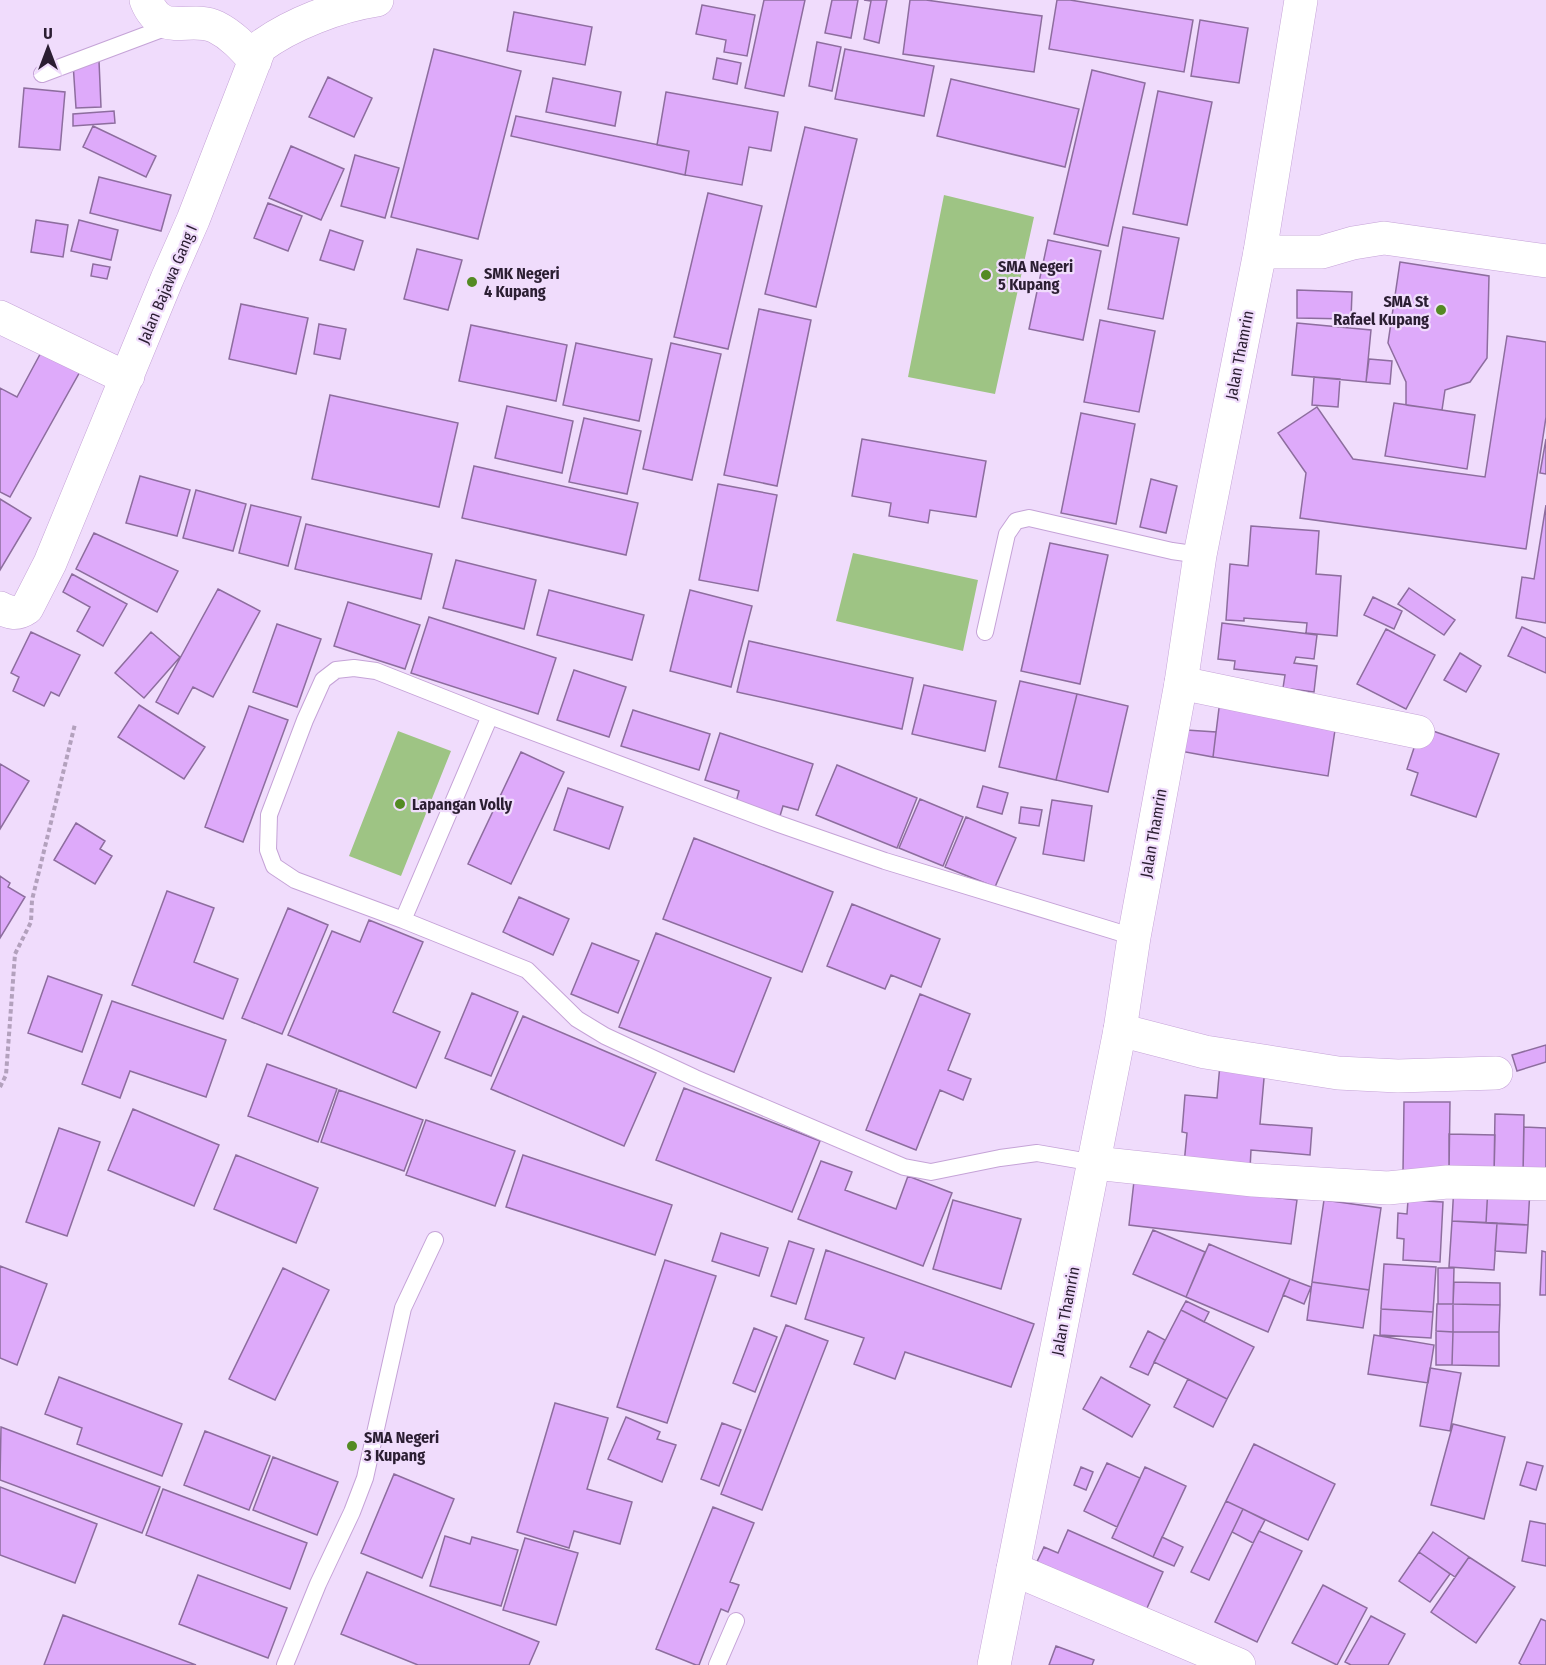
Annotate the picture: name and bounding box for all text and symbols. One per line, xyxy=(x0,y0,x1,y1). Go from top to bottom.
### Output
north arrow xyxy=(18,18,78,78)
text: U xyxy=(43,24,53,43)
street label: Jalan Bajawa Gang I xyxy=(134,222,201,346)
place label: SMA Negeri 5 Kupang xyxy=(998,257,1073,294)
place label: SMK Negeri 4 Kupang xyxy=(484,264,560,301)
marker: SMA Negeri 5 Kupang xyxy=(979,268,993,282)
marker: SMK Negeri 4 Kupang xyxy=(465,275,479,289)
place label: SMA St Rafael Kupang xyxy=(1333,292,1429,329)
marker: SMA St Rafael Kupang xyxy=(1434,303,1448,317)
street label: Jalan Thamrin xyxy=(1222,309,1257,401)
street label: Jalan Thamrin xyxy=(1136,787,1171,879)
place label: Lapangan Volly xyxy=(412,795,513,814)
marker: Lapangan Volly xyxy=(393,797,407,811)
street label: Jalan Thamrin xyxy=(1048,1265,1083,1357)
place label: SMA Negeri 3 Kupang xyxy=(363,1428,439,1465)
marker: SMA Negeri 3 Kupang xyxy=(345,1439,359,1453)

